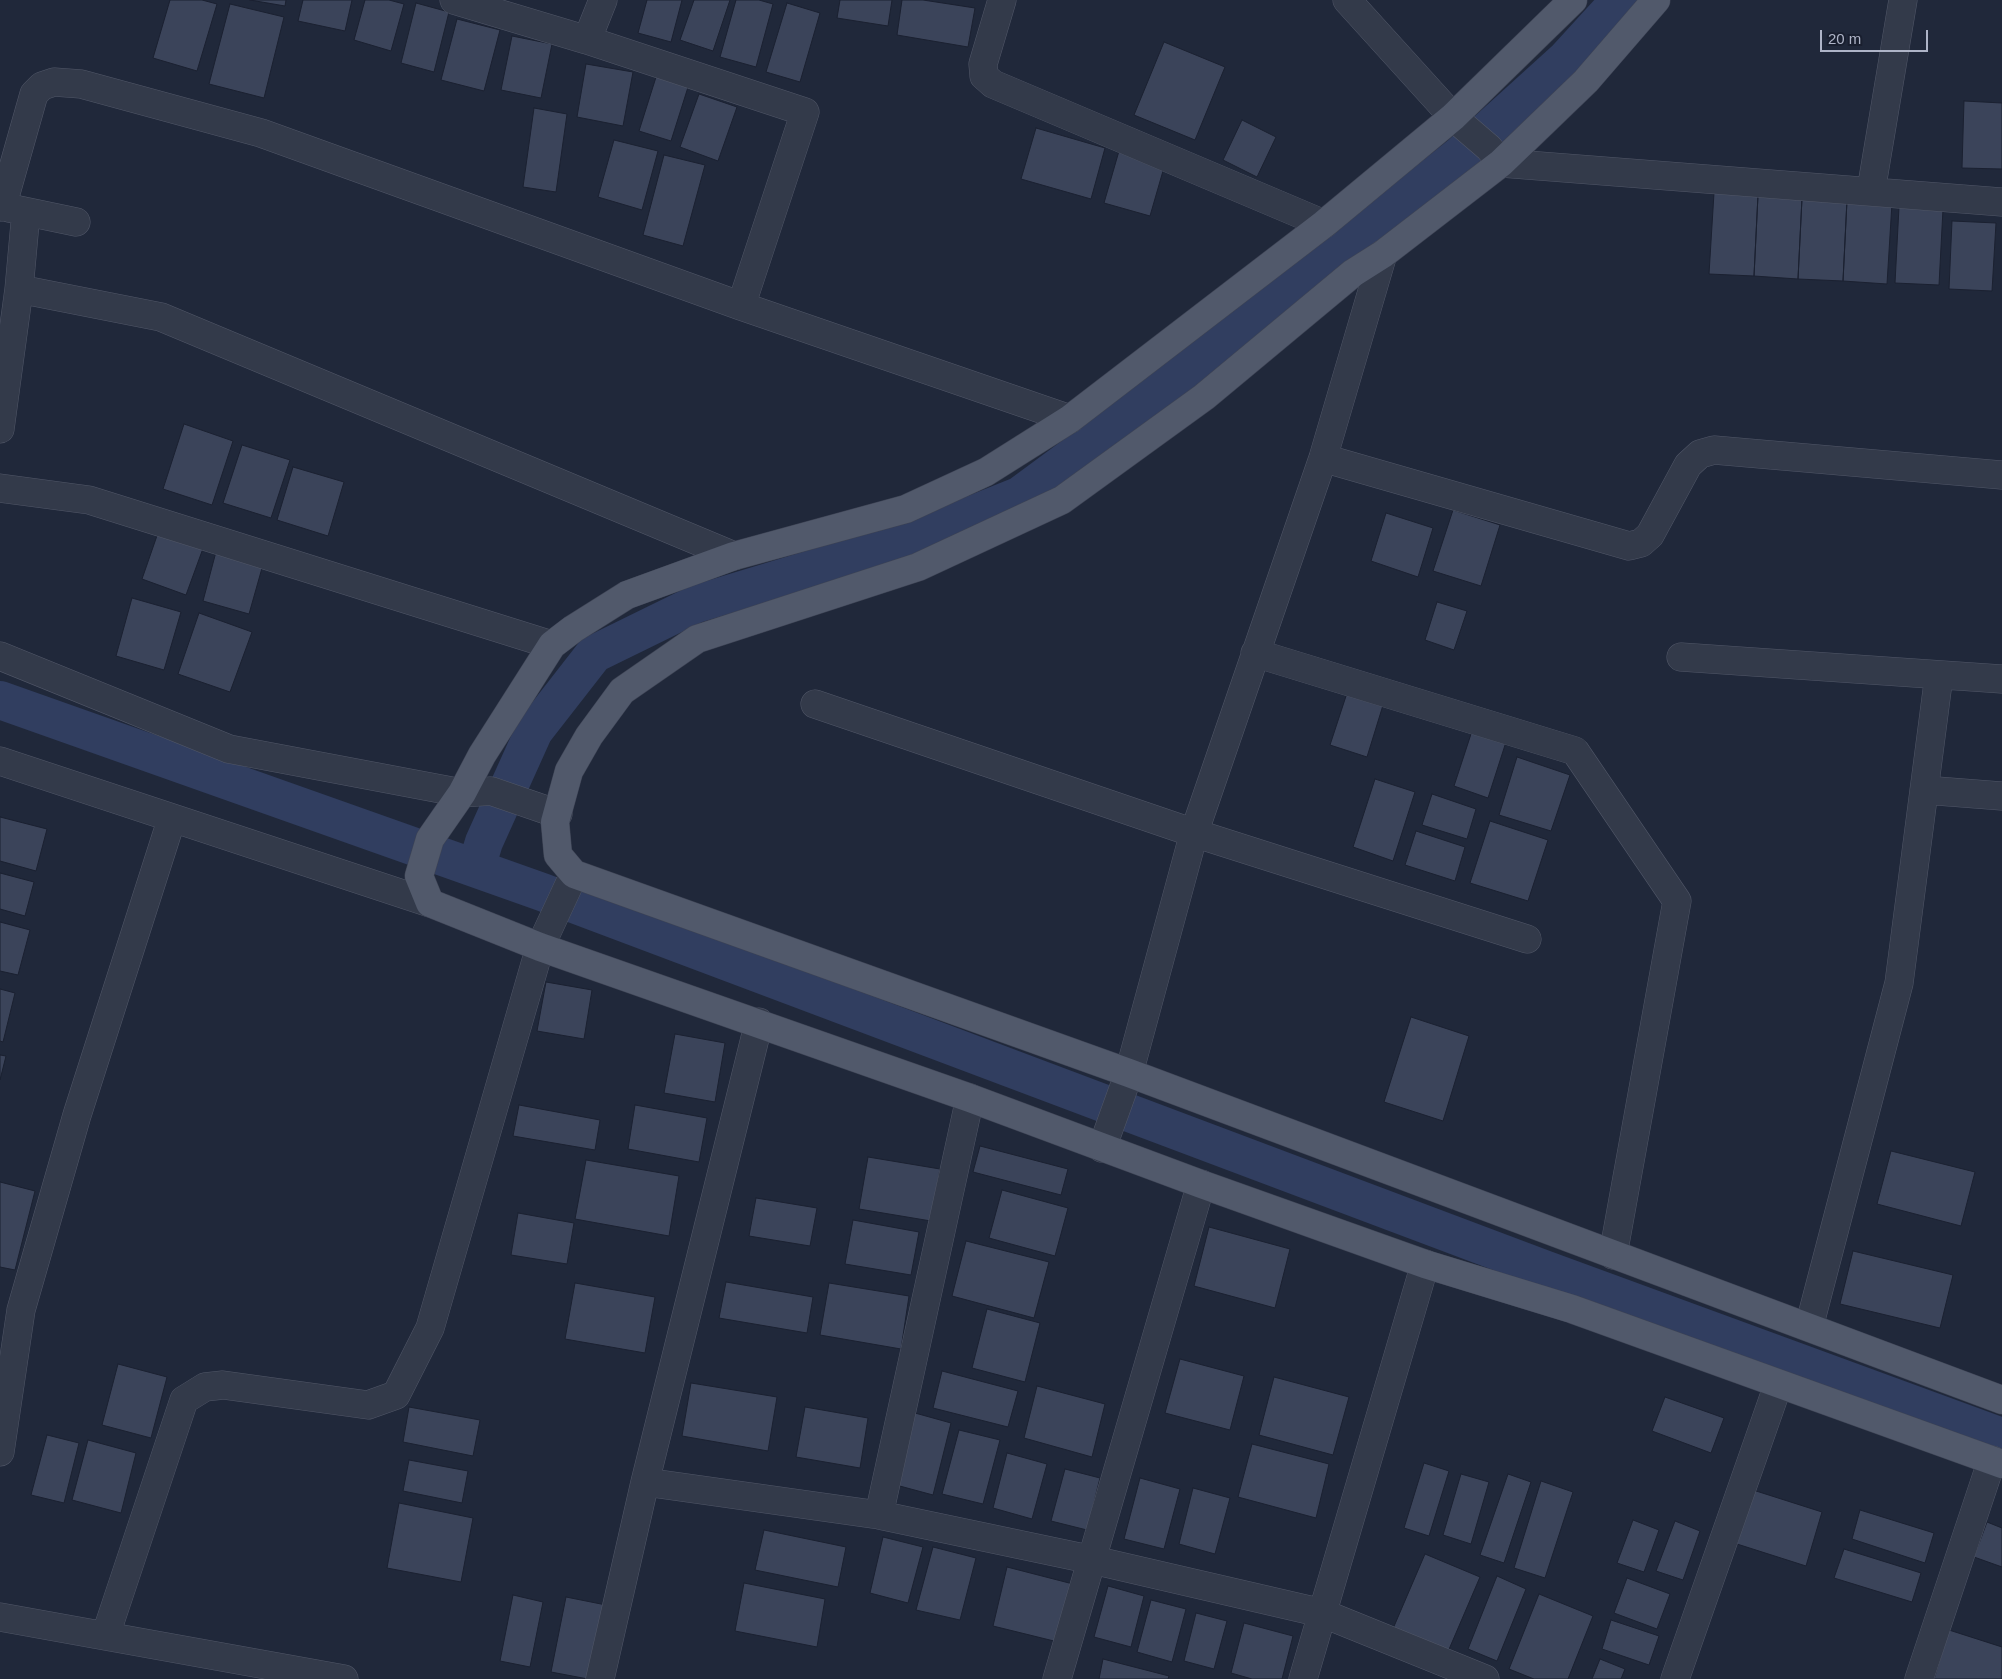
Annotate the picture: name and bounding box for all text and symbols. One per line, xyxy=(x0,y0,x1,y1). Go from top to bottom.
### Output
scale bar xyxy=(1822,20,1930,52)
text: 20 m xyxy=(1828,30,1861,47)

